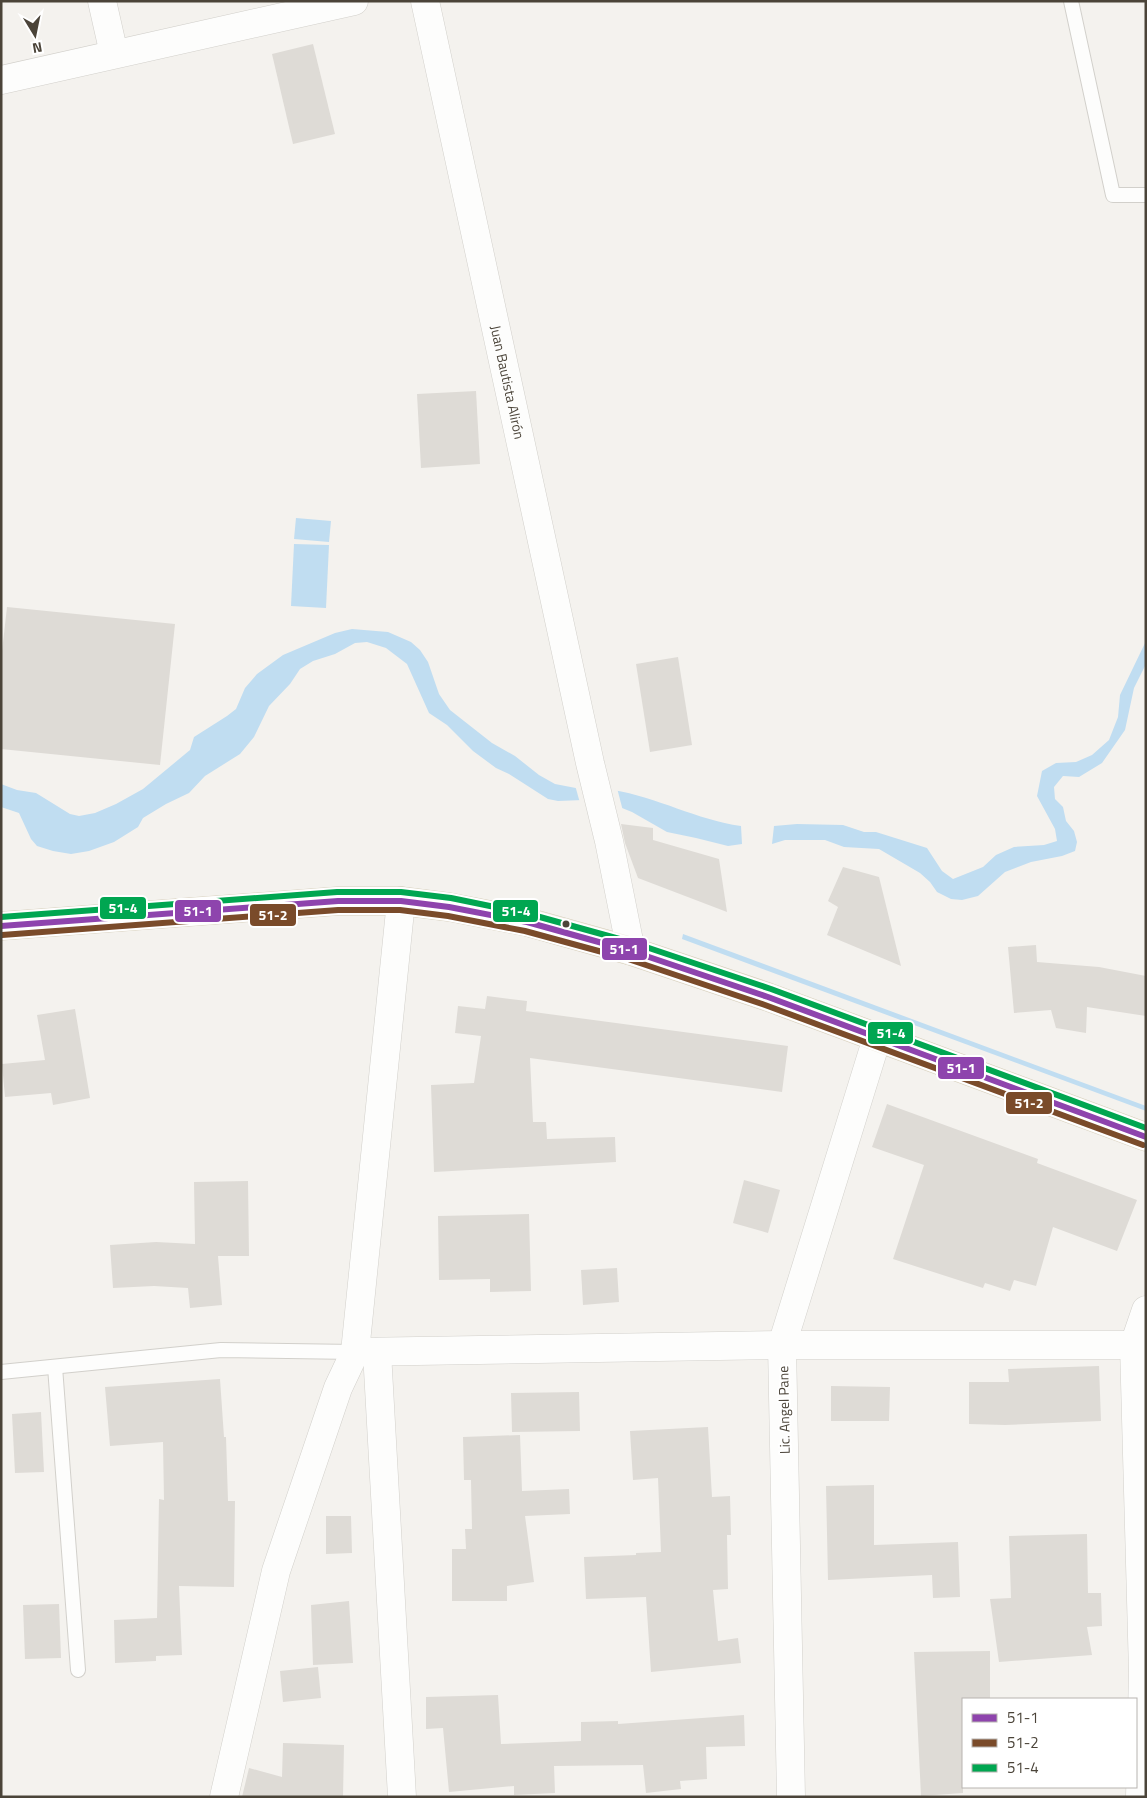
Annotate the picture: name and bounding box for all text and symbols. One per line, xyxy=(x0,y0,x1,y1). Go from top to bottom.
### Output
north arrow xyxy=(10,10,60,60)
text: N xyxy=(31,37,44,59)
street label: Juan Bautista Alirón xyxy=(485,323,531,441)
line badge: 51-4 xyxy=(99,896,147,920)
text: 51-4 xyxy=(108,897,138,918)
line badge: 51-1 xyxy=(174,899,222,923)
line badge: 51-4 xyxy=(492,899,539,923)
text: 51-1 xyxy=(183,900,213,921)
text: 51-4 xyxy=(501,900,531,921)
line badge: 51-2 xyxy=(249,903,297,927)
text: 51-2 xyxy=(258,904,288,925)
unlabelled marker xyxy=(561,919,571,929)
line badge: 51-1 xyxy=(601,937,648,961)
text: 51-1 xyxy=(609,938,639,959)
line badge: 51-4 xyxy=(867,1021,914,1045)
text: 51-4 xyxy=(876,1022,906,1043)
line badge: 51-1 xyxy=(937,1056,985,1080)
text: 51-1 xyxy=(946,1057,976,1078)
line badge: 51-2 xyxy=(1005,1091,1053,1115)
text: 51-2 xyxy=(1014,1092,1044,1113)
street label: Lic. Angel Pane xyxy=(772,1366,795,1454)
legend xyxy=(962,1698,1137,1788)
text: 51-1 xyxy=(1007,1706,1039,1729)
text: 51-2 xyxy=(1007,1731,1039,1754)
text: 51-4 xyxy=(1007,1756,1039,1779)

